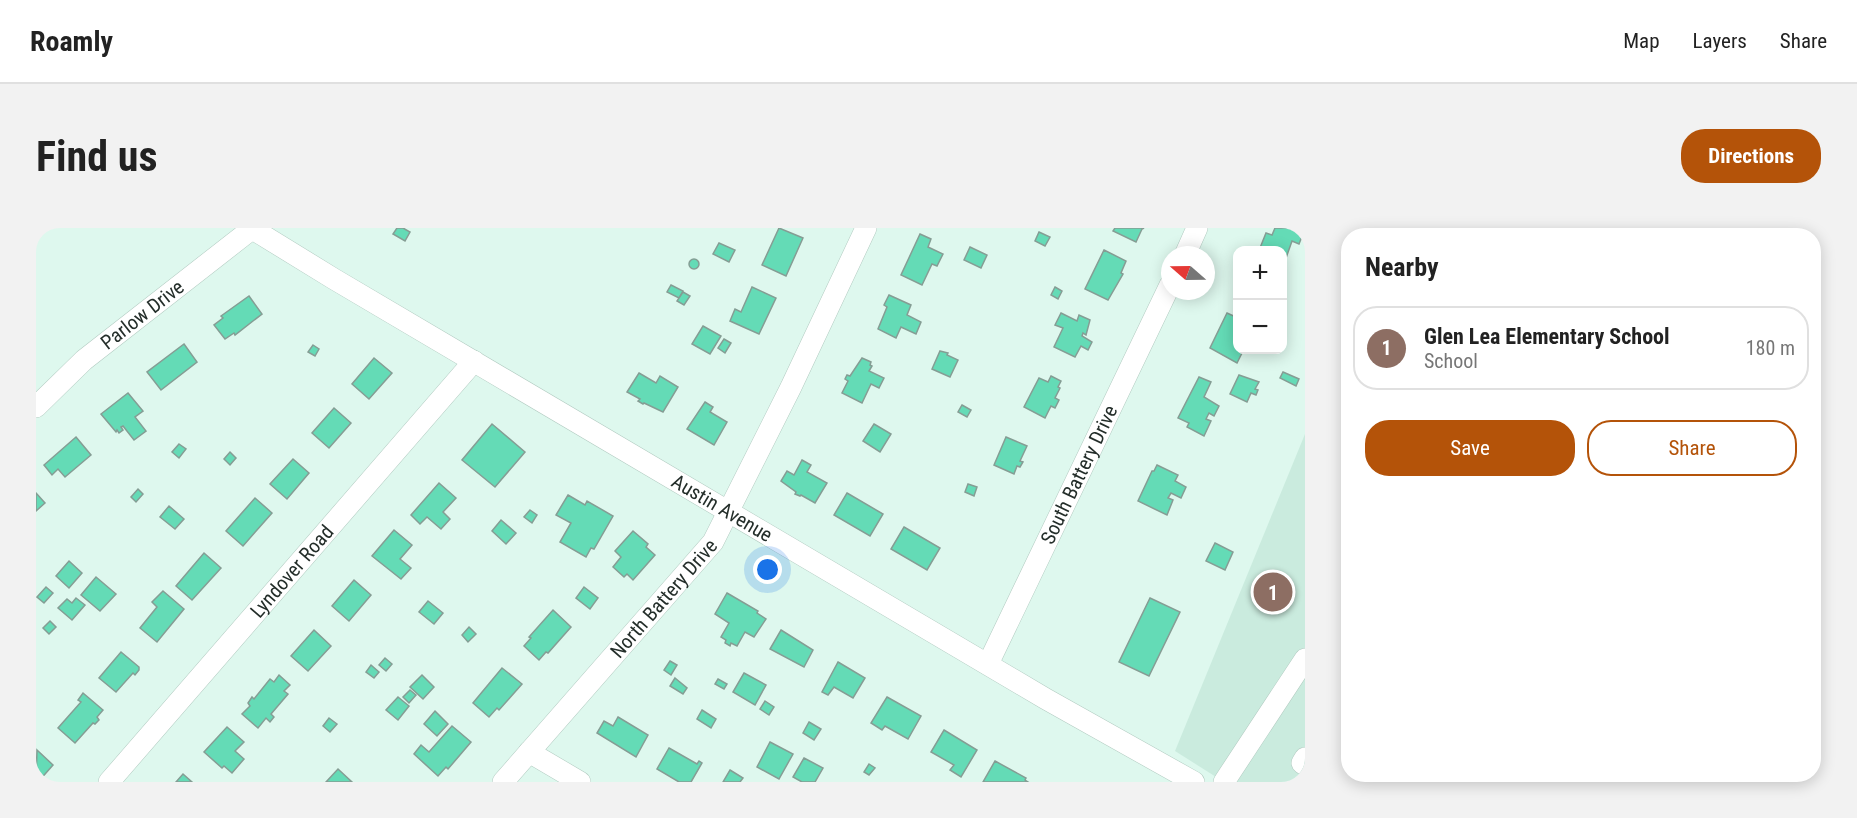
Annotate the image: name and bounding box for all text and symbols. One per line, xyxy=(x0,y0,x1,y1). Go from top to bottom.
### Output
text: Roamly xyxy=(30,25,113,58)
text: Map xyxy=(1623,29,1660,53)
text: Layers xyxy=(1693,29,1747,53)
text: Share xyxy=(1780,29,1827,53)
button: Directions xyxy=(1681,129,1821,183)
text: Find us xyxy=(36,132,157,181)
north arrow xyxy=(1161,246,1215,300)
map controls xyxy=(1233,246,1287,354)
button: + xyxy=(1233,246,1287,300)
text: Nearby xyxy=(1365,252,1439,282)
street label: Parlow Drive xyxy=(96,275,189,354)
button: − xyxy=(1233,300,1287,354)
text: Glen Lea Elementary School xyxy=(1424,324,1670,349)
text: 1 xyxy=(1381,336,1392,360)
text: 180 m xyxy=(1746,336,1795,360)
text: School xyxy=(1424,349,1478,373)
street label: South Battery Drive xyxy=(1035,401,1122,548)
button: Save xyxy=(1365,420,1575,476)
button: Share xyxy=(1587,420,1797,476)
street label: Austin Avenue xyxy=(667,469,777,547)
street label: Lyndover Road xyxy=(245,520,338,622)
street label: North Battery Drive xyxy=(605,534,722,663)
your location xyxy=(753,555,782,584)
pin: 1 xyxy=(1254,570,1292,614)

